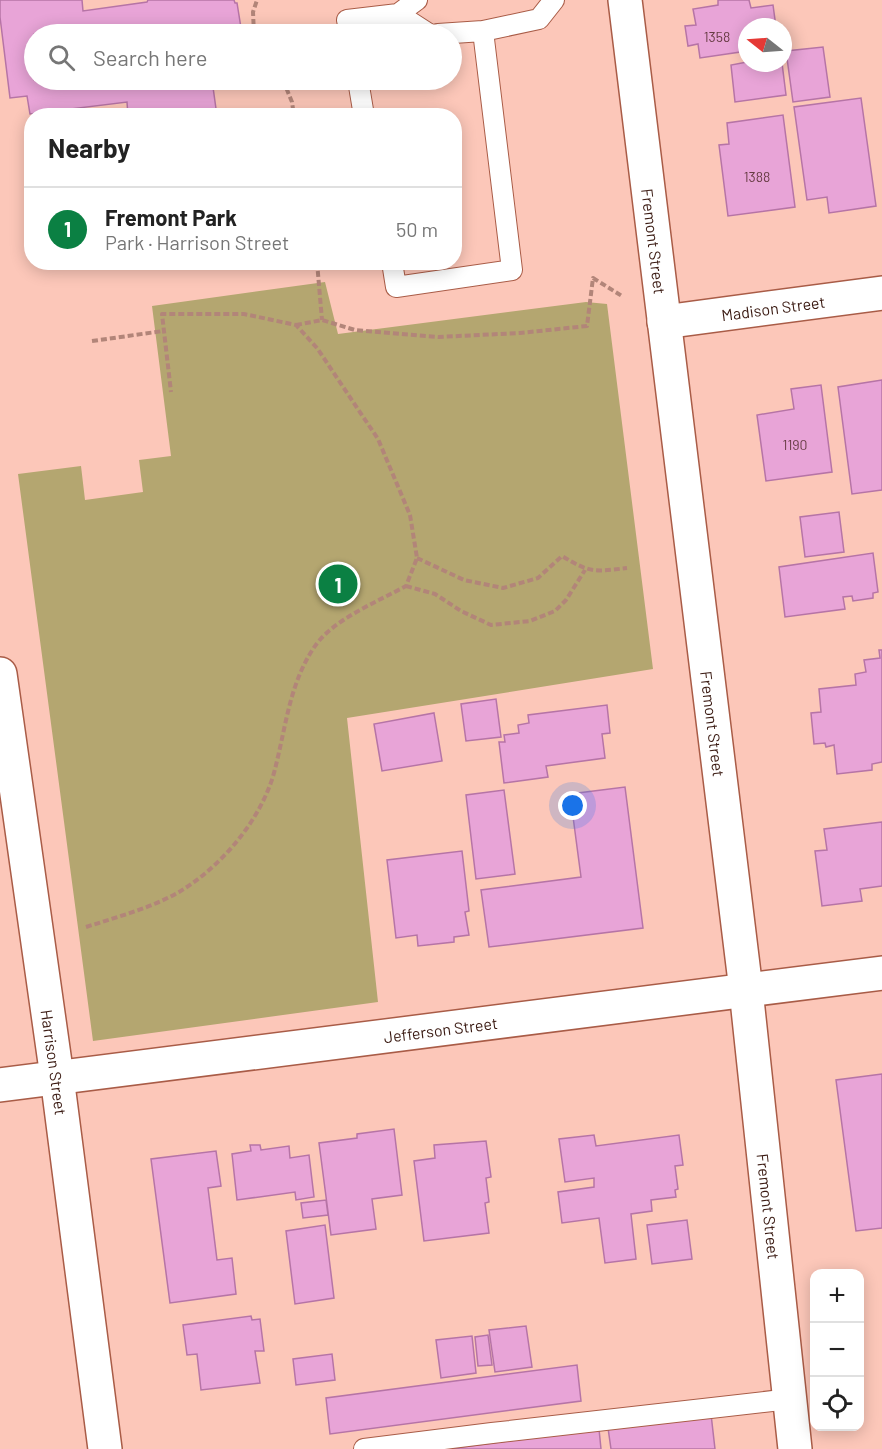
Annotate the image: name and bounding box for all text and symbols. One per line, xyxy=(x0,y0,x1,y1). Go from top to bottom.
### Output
north arrow xyxy=(738,18,792,72)
search box xyxy=(24,24,462,90)
house number: 1358 xyxy=(704,28,730,45)
icon: search xyxy=(45,41,78,74)
text: Search here xyxy=(93,44,207,70)
text: Nearby xyxy=(48,132,130,163)
house number: 1388 xyxy=(744,168,770,185)
street label: Fremont Street xyxy=(639,187,670,295)
text: Fremont Park xyxy=(105,204,237,230)
text: 1 xyxy=(64,217,71,241)
text: 50 m xyxy=(396,217,438,241)
text: Park · Harrison Street xyxy=(105,230,289,254)
street label: Madison Street xyxy=(720,291,826,324)
house number: 1190 xyxy=(782,436,808,453)
pin: 1 xyxy=(318,562,358,606)
street label: Fremont Street xyxy=(698,670,729,778)
your location xyxy=(558,791,587,820)
street label: Harrison Street xyxy=(38,1008,71,1116)
street label: Jefferson Street xyxy=(382,1012,499,1046)
street label: Fremont Street xyxy=(754,1152,784,1260)
map controls xyxy=(810,1269,864,1431)
button: + xyxy=(810,1269,864,1323)
button: − xyxy=(810,1323,864,1377)
button: locate xyxy=(810,1377,864,1431)

